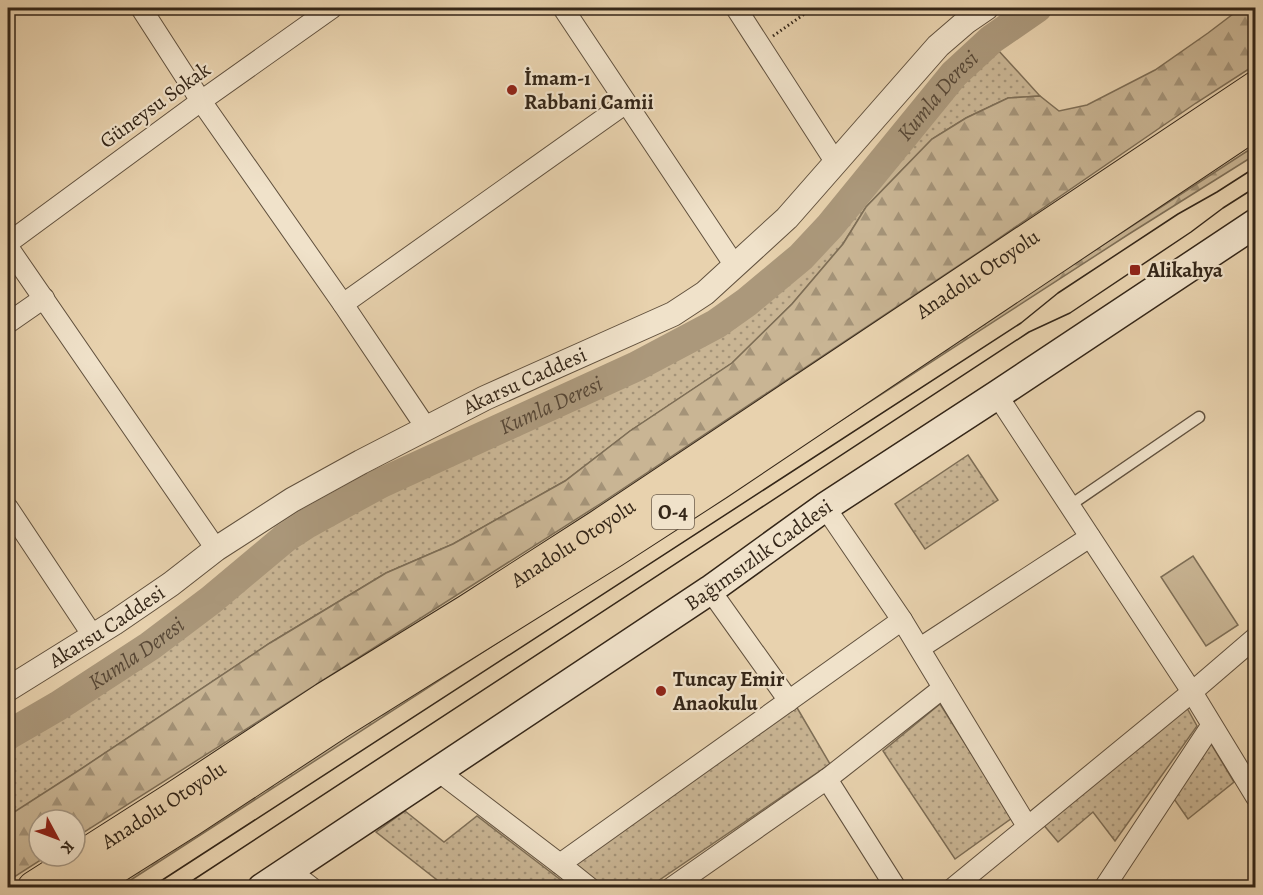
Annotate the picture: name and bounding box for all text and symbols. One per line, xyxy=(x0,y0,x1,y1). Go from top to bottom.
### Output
water label: Kumla Deresi xyxy=(890,44,985,147)
street label: Güneysu Sokak xyxy=(94,55,217,155)
place label: İmam-ı Rabbani Camii xyxy=(524,64,654,116)
marker: İmam-ı Rabbani Camii xyxy=(505,83,519,97)
street label: Anadolu Otoyolu xyxy=(909,222,1045,326)
place label: Alikahya xyxy=(1146,256,1224,284)
marker: Alikahya xyxy=(1128,263,1142,277)
street label: Akarsu Caddesi xyxy=(457,340,591,422)
water label: Kumla Deresi xyxy=(494,369,608,442)
street label: Anadolu Otoyolu xyxy=(505,492,641,594)
street label: Bağımsızlık Caddesi xyxy=(679,492,838,617)
road number: O-4 xyxy=(652,495,694,529)
street label: Akarsu Caddesi xyxy=(43,578,170,675)
water label: Kumla Deresi xyxy=(82,610,191,697)
place label: Tuncay Emir Anaokulu xyxy=(672,665,785,717)
marker: Tuncay Emir Anaokulu xyxy=(654,684,668,698)
street label: Anadolu Otoyolu xyxy=(95,754,232,856)
north arrow xyxy=(27,808,87,868)
text: K xyxy=(55,836,79,859)

